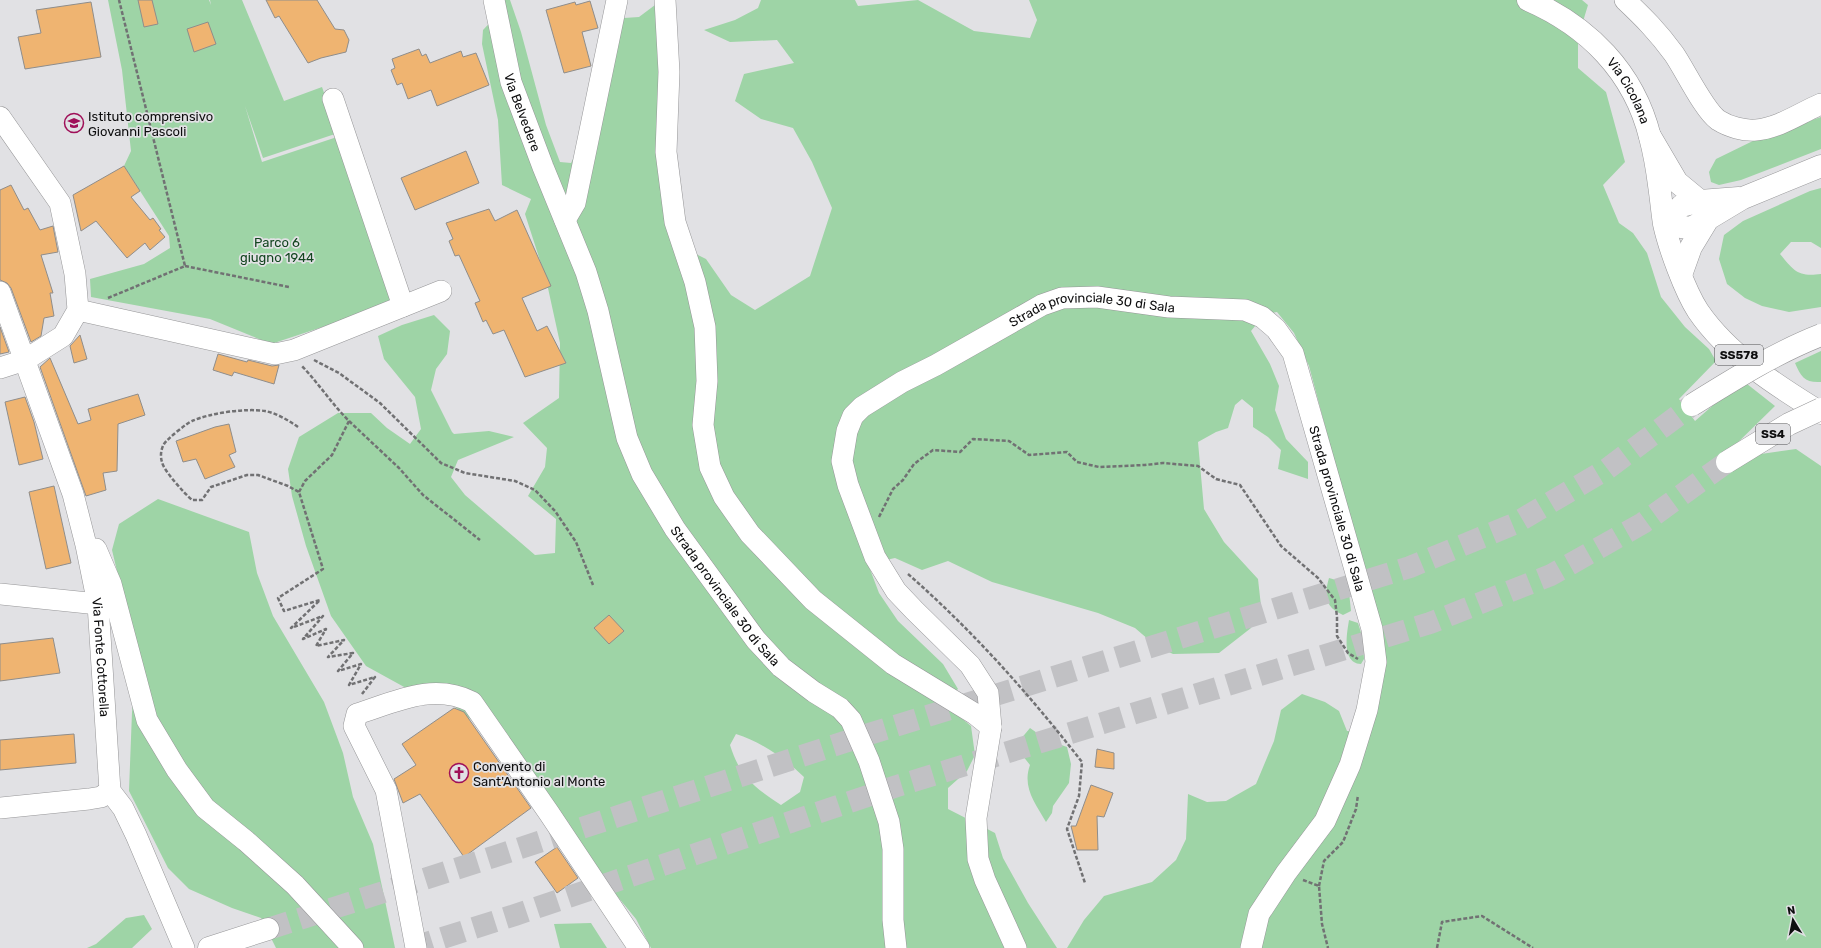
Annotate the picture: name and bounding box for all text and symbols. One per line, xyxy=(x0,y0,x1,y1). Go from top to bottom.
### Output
street label: Via Cicolana xyxy=(1604,54,1653,126)
street label: Via Belvedere xyxy=(502,72,544,153)
place label: Istituto comprensivo Giovanni Pascoli xyxy=(88,109,213,139)
school or university icon: Istituto comprensivo Giovanni Pascoli xyxy=(63,112,85,134)
park label: Parco 6 giugno 1944 xyxy=(240,235,314,266)
street label: Strada provinciale 30 di Sala xyxy=(1006,289,1175,330)
road number: SS578 xyxy=(1715,345,1763,365)
street label: Strada provinciale 30 di Sala xyxy=(1307,424,1368,593)
road number: SS4 xyxy=(1756,424,1790,444)
street label: Strada provinciale 30 di Sala xyxy=(668,523,783,669)
street label: Via Fonte Cottorella xyxy=(89,596,113,717)
place label: Convento di Sant'Antonio al Monte xyxy=(473,759,605,789)
church icon: Convento di Sant'Antonio al Monte xyxy=(448,762,470,784)
north arrow xyxy=(1773,900,1813,940)
text: N xyxy=(1786,904,1796,918)

